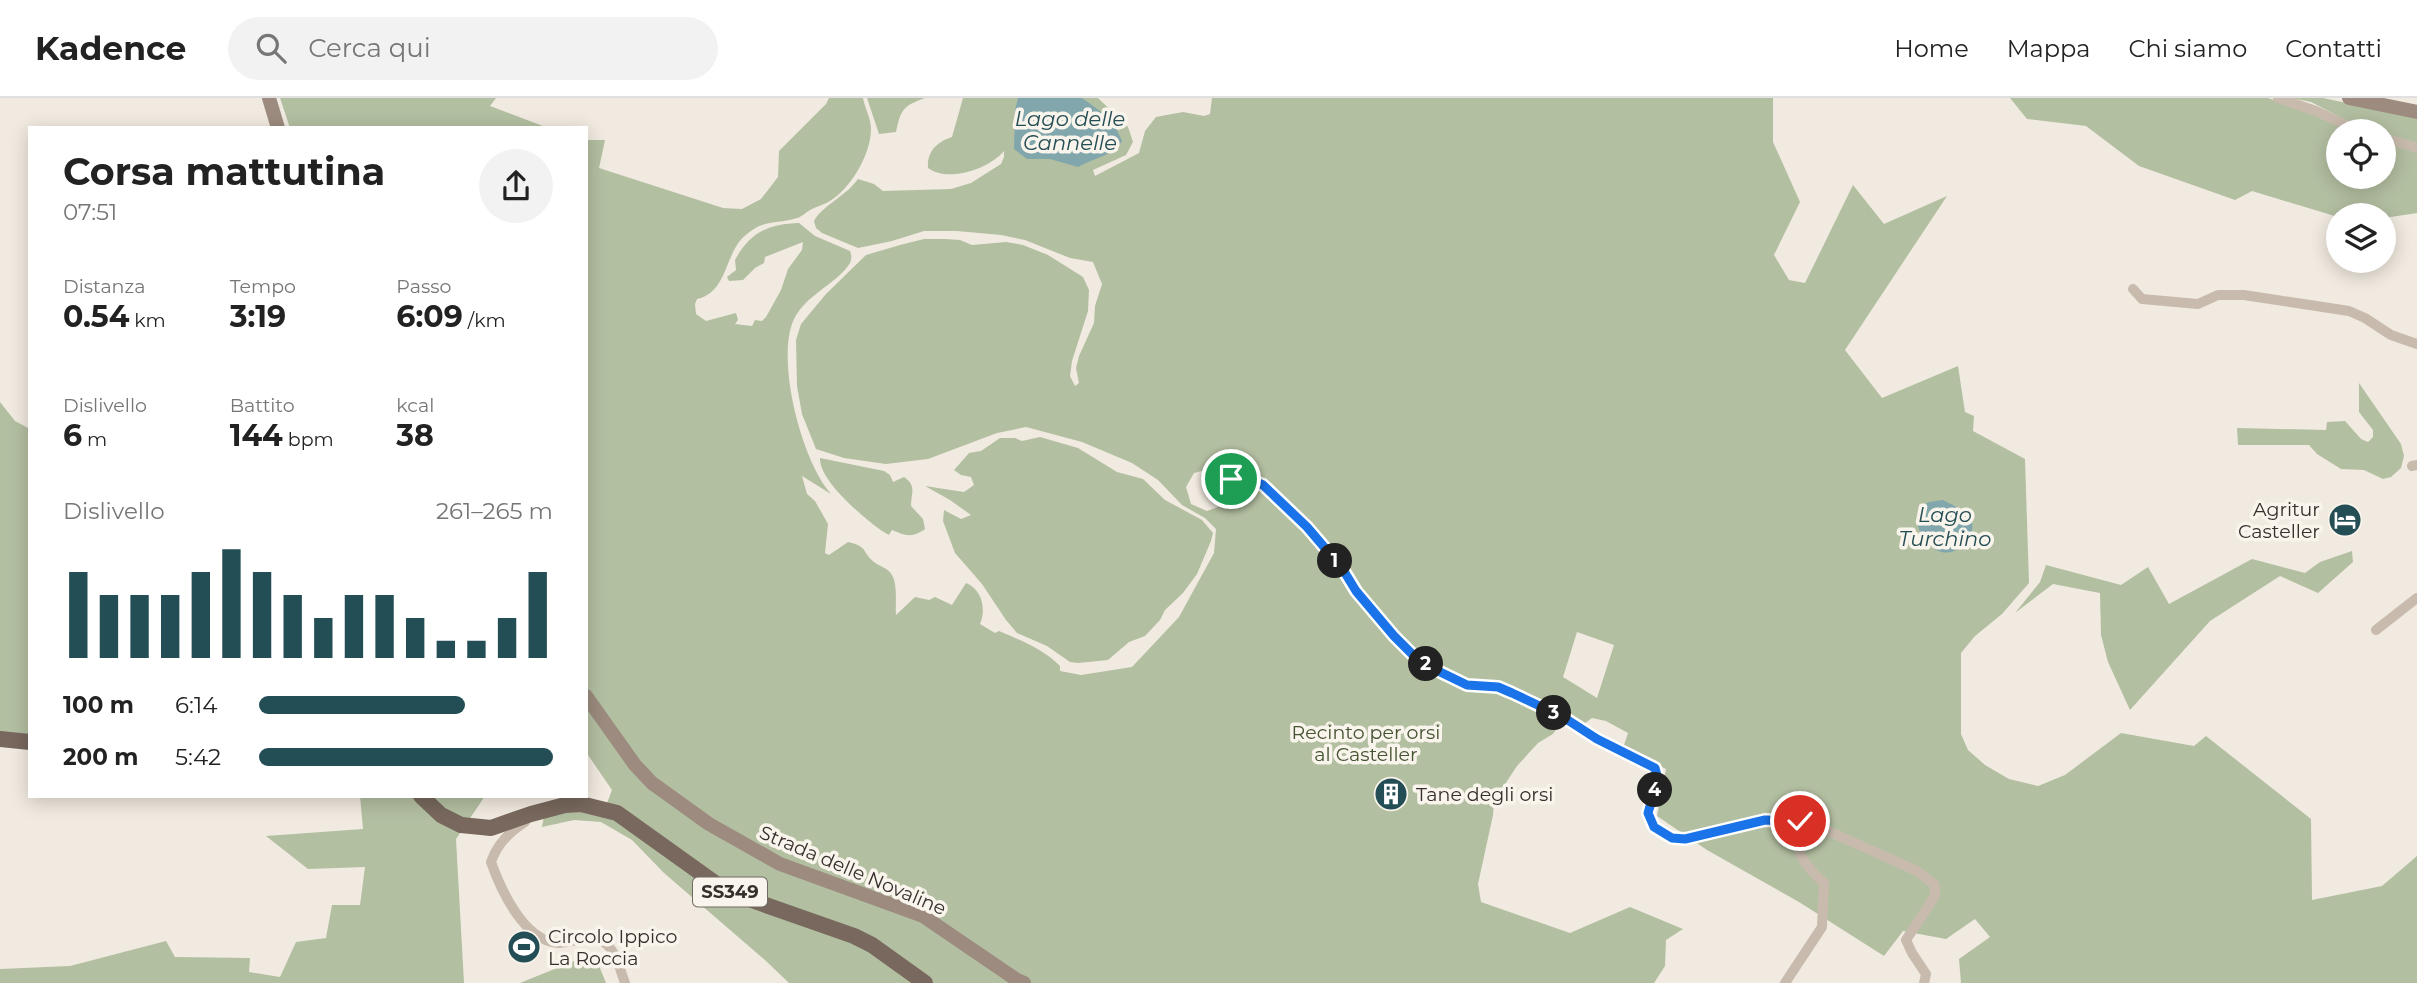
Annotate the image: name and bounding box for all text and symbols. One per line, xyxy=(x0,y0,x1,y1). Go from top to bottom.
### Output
search box xyxy=(228,17,718,80)
text: Kadence xyxy=(35,28,186,68)
icon: search xyxy=(252,29,290,67)
text: Cerca qui xyxy=(308,32,431,64)
text: Home xyxy=(1894,34,1969,63)
text: Mappa xyxy=(2007,34,2090,63)
text: Chi siamo xyxy=(2128,34,2247,63)
text: Contatti xyxy=(2285,34,2382,63)
water label: Lago delle Cannelle xyxy=(1015,106,1125,155)
map controls xyxy=(2326,119,2396,273)
button: locate xyxy=(2326,119,2396,189)
text: Corsa mattutina xyxy=(63,148,385,195)
button: share xyxy=(479,149,553,223)
text: 07:51 xyxy=(63,198,117,226)
button: layers xyxy=(2326,203,2396,273)
text: Distanza xyxy=(63,275,145,298)
text: Tempo xyxy=(230,275,296,298)
text: Passo xyxy=(396,275,451,298)
text: 0.54 xyxy=(63,298,129,335)
text: 3:19 xyxy=(230,298,286,335)
text: 6:09 xyxy=(396,298,463,335)
text: km xyxy=(129,309,166,332)
text: /km xyxy=(463,309,506,332)
text: Dislivello xyxy=(63,394,147,417)
text: Battito xyxy=(230,394,295,417)
text: kcal xyxy=(396,394,434,417)
text: 6 xyxy=(63,417,82,454)
text: 144 xyxy=(230,417,283,454)
text: 38 xyxy=(396,417,434,454)
text: m xyxy=(82,428,107,451)
text: bpm xyxy=(283,428,334,451)
pin xyxy=(1201,449,1261,509)
icon: arrive xyxy=(1212,460,1250,498)
text: Dislivello xyxy=(63,497,165,525)
text: 261–265 m xyxy=(436,497,553,525)
place label: Agritur Casteller xyxy=(2238,498,2320,543)
hotel icon: Agritur Casteller xyxy=(2326,501,2364,539)
water label: Lago Turchino xyxy=(1899,502,1991,551)
pin: 1 xyxy=(1318,544,1352,578)
text: 1 xyxy=(1331,549,1338,572)
pin: 2 xyxy=(1408,646,1444,682)
text: 2 xyxy=(1420,652,1431,675)
text: 100 m xyxy=(63,691,134,719)
text: 6:14 xyxy=(175,691,217,719)
pin: 3 xyxy=(1536,696,1572,730)
text: 3 xyxy=(1548,701,1559,724)
park label: Recinto per orsi al Casteller xyxy=(1292,721,1440,766)
text: 200 m xyxy=(63,743,138,771)
text: 5:42 xyxy=(175,743,221,771)
pin: 4 xyxy=(1638,772,1672,808)
building icon: Tane degli orsi xyxy=(1372,775,1410,813)
text: 4 xyxy=(1648,778,1661,801)
place label: Tane degli orsi xyxy=(1416,783,1553,806)
pin xyxy=(1770,791,1830,851)
icon: check xyxy=(1781,802,1819,840)
street label: Strada delle Novaline xyxy=(756,821,949,920)
road number: SS349 xyxy=(693,878,767,906)
place label: Circolo Ippico La Roccia xyxy=(548,925,678,970)
sports icon: Circolo Ippico La Roccia xyxy=(505,928,543,966)

